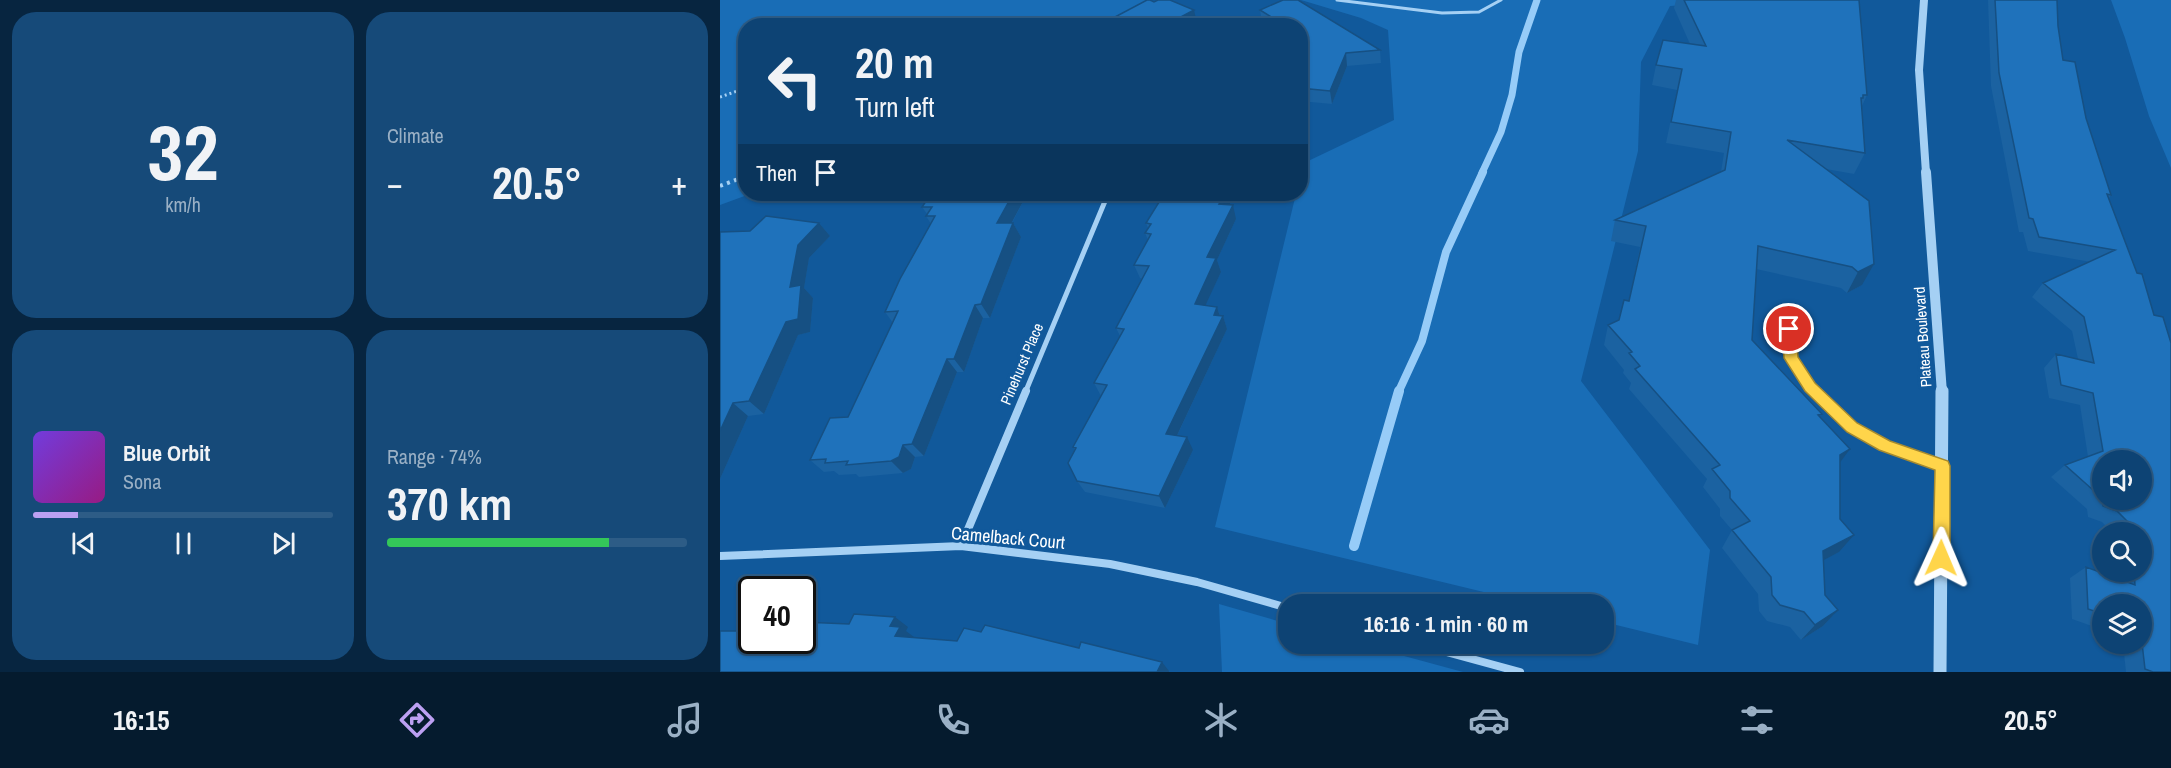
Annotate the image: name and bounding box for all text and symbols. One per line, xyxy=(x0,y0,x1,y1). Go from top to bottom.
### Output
text: 20 m xyxy=(855,35,934,91)
icon: left xyxy=(756,42,834,120)
text: Turn left xyxy=(855,89,934,125)
text: 32 xyxy=(147,99,219,204)
text: Climate xyxy=(387,122,444,149)
text: 20.5° xyxy=(492,152,582,213)
icon: arrive xyxy=(809,156,842,189)
text: Then xyxy=(756,158,797,188)
text: − xyxy=(387,161,403,205)
text: + xyxy=(671,161,687,205)
text: km/h xyxy=(165,191,201,218)
street label: Plateau Boulevard xyxy=(1909,286,1936,388)
pin xyxy=(1763,303,1814,354)
icon: arrive xyxy=(1772,312,1805,345)
street label: Pinehurst Place xyxy=(995,320,1048,408)
text: Blue Orbit xyxy=(123,438,210,468)
text: Range · 74% xyxy=(387,443,482,470)
map controls xyxy=(2092,450,2152,654)
button: sound xyxy=(2092,450,2152,510)
text: Sona xyxy=(123,468,161,495)
text: 370 km xyxy=(387,473,512,534)
street label: Camelback Court xyxy=(950,520,1066,555)
button: search xyxy=(2092,522,2152,582)
position arrow xyxy=(1909,526,1973,590)
icon: previous xyxy=(67,527,100,560)
icon: pause xyxy=(167,527,200,560)
icon: next xyxy=(267,527,300,560)
speed limit sign: 40 xyxy=(738,576,816,654)
button: layers xyxy=(2092,594,2152,654)
text: 16:16 · 1 min · 60 m xyxy=(1364,609,1528,639)
icon: directions xyxy=(396,699,438,741)
icon: music xyxy=(664,699,706,741)
icon: phone xyxy=(932,699,974,741)
icon: climate xyxy=(1200,699,1242,741)
icon: car xyxy=(1468,699,1510,741)
icon: filters xyxy=(1736,699,1778,741)
text: 16:15 xyxy=(113,702,170,738)
text: 20.5° xyxy=(2004,702,2058,738)

